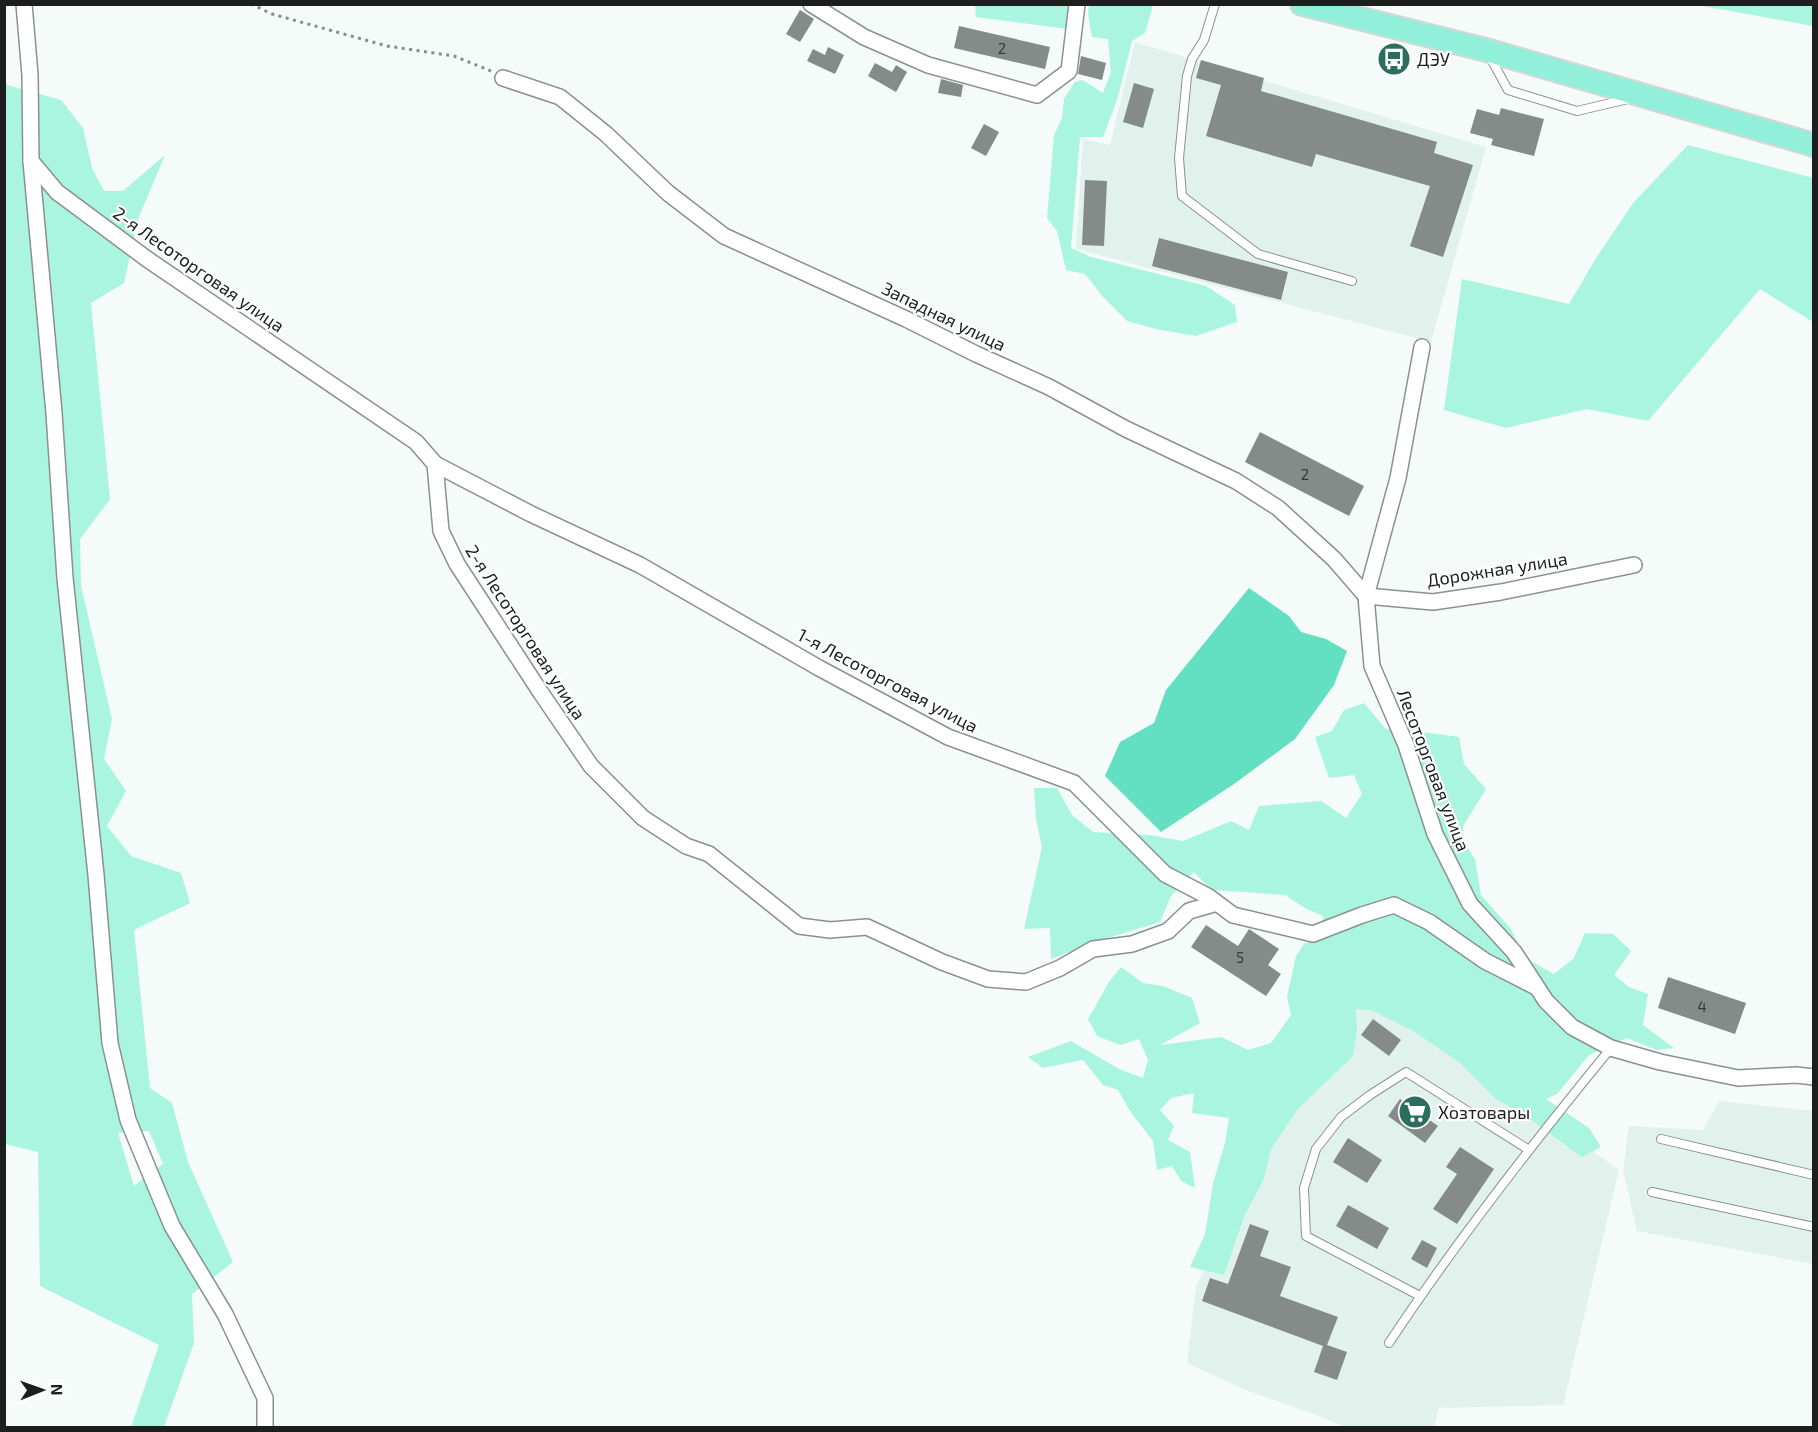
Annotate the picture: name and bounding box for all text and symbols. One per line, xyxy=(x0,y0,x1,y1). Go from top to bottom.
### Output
house number: 2 xyxy=(998,39,1006,57)
bus stop icon: ДЭУ xyxy=(1376,41,1412,77)
place label: ДЭУ xyxy=(1417,48,1450,70)
street label: 2-я Лесоторговая улица xyxy=(109,201,289,337)
street label: Западная улица xyxy=(878,276,1010,356)
house number: 2 xyxy=(1301,465,1309,483)
street label: 2-я Лесоторговая улица xyxy=(461,540,591,724)
street label: Дорожная улица xyxy=(1425,547,1569,591)
street label: 1-я Лесоторговая улица xyxy=(794,623,982,737)
street label: Лесоторговая улица xyxy=(1393,686,1475,854)
house number: 5 xyxy=(1236,948,1244,966)
house number: 4 xyxy=(1697,997,1707,1015)
supermarket icon: Хозтовары xyxy=(1397,1094,1433,1130)
place label: Хозтовары xyxy=(1438,1101,1530,1123)
north arrow xyxy=(12,1360,72,1420)
text: N xyxy=(48,1384,67,1396)

